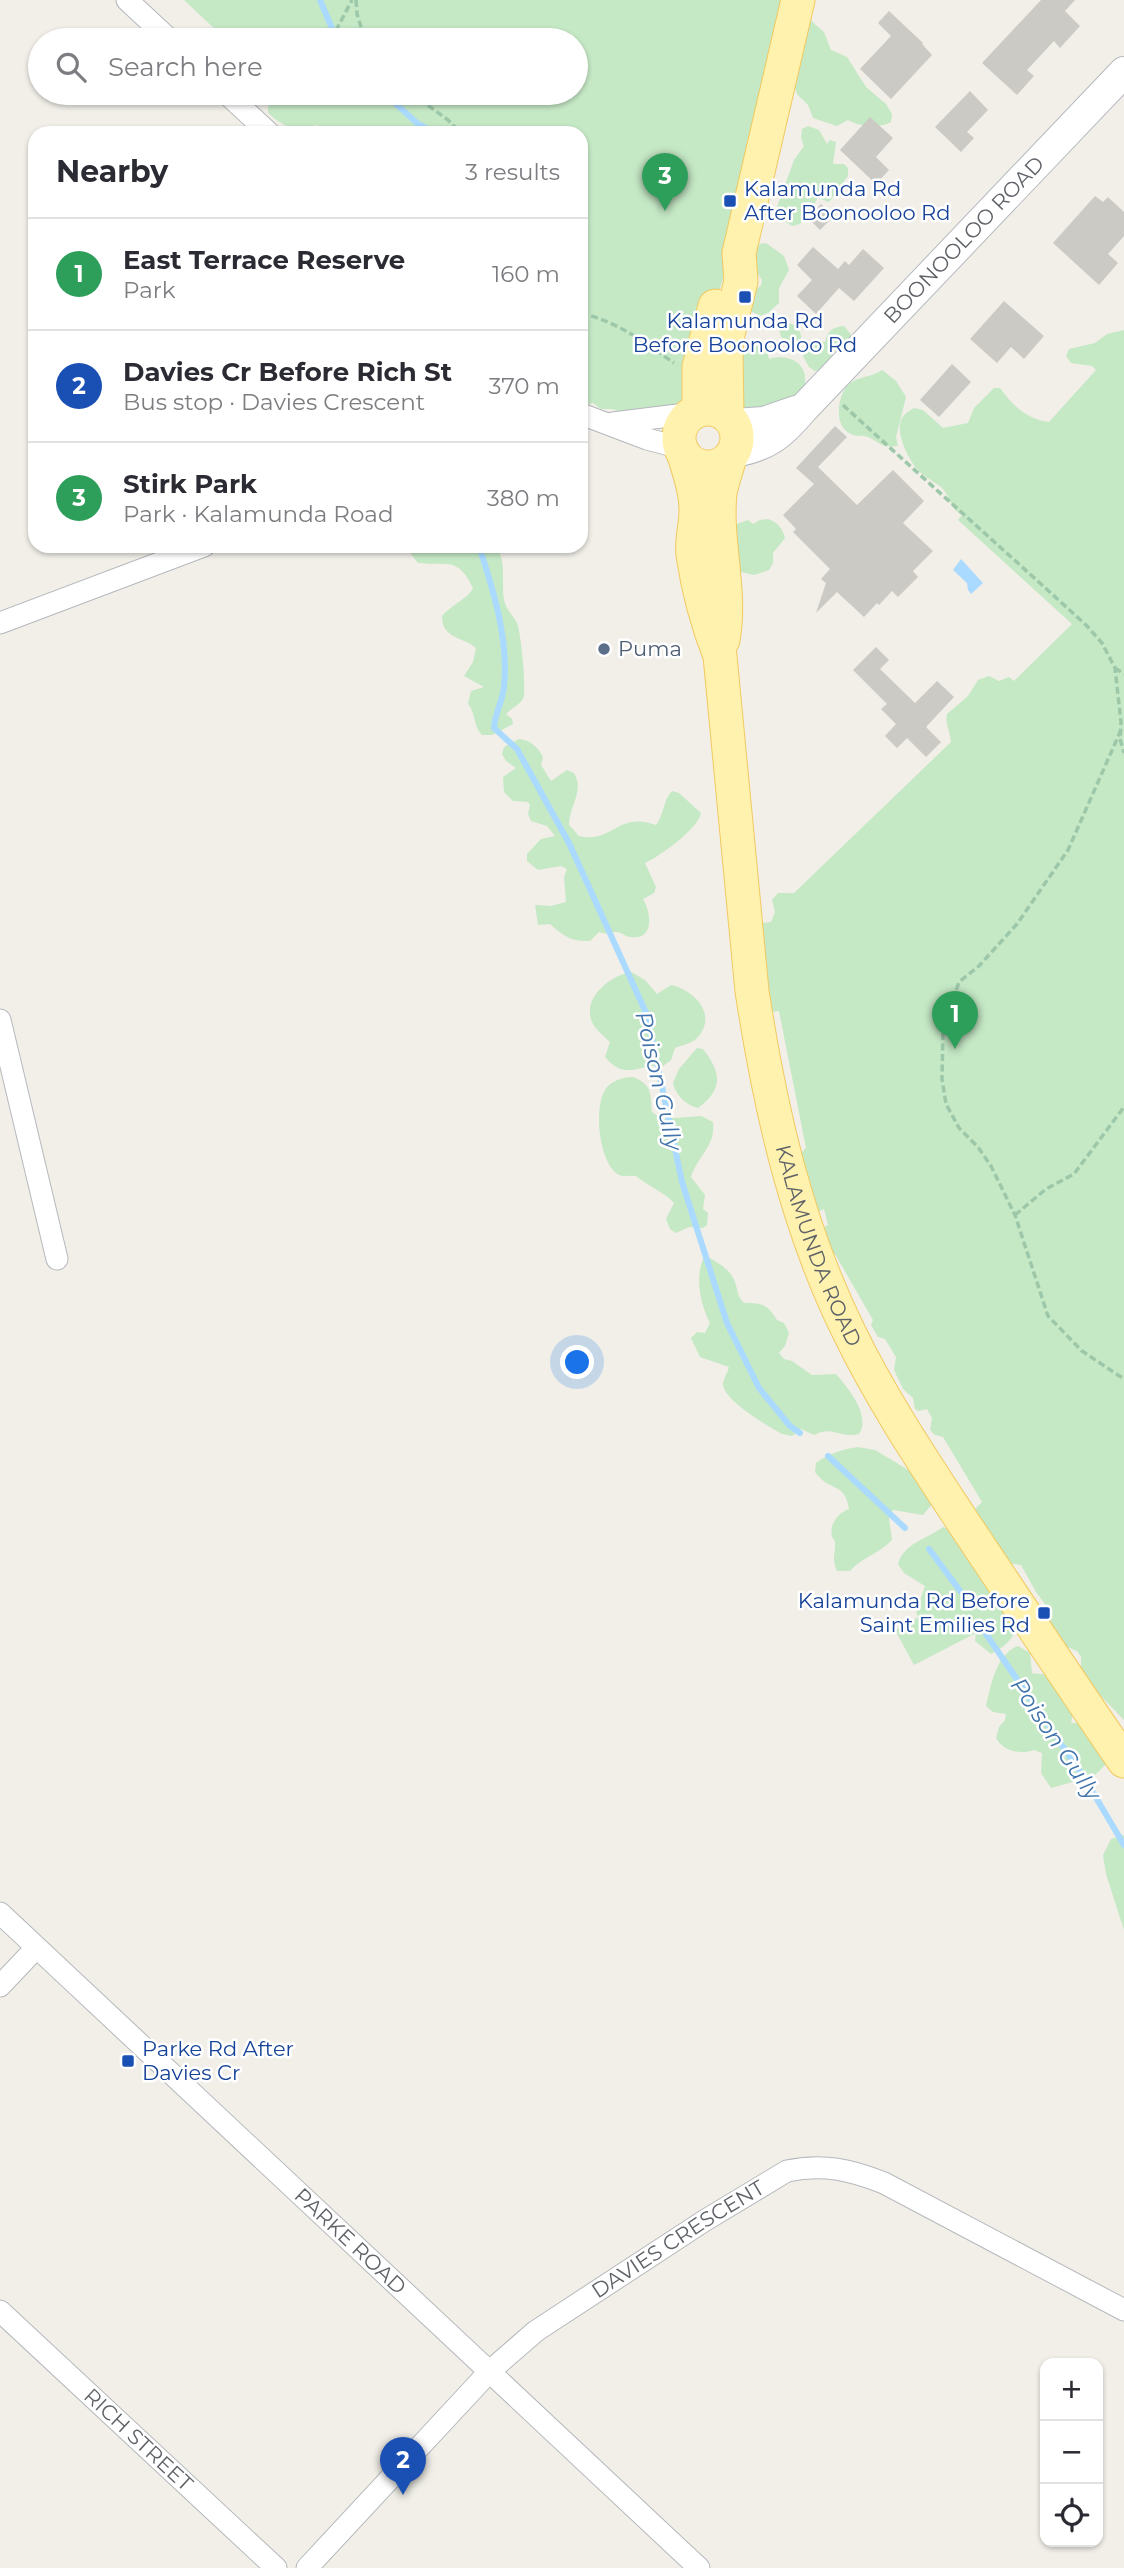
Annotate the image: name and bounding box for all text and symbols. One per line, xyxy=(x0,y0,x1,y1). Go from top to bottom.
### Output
search box xyxy=(28,28,588,105)
icon: search xyxy=(52,48,90,86)
text: Search here xyxy=(108,51,263,83)
street label: BOONOOLOO ROAD xyxy=(878,151,1049,328)
text: Nearby xyxy=(56,153,168,190)
pin: 3 xyxy=(642,153,688,211)
text: 3 results xyxy=(465,158,560,186)
place label: Kalamunda Rd After Boonooloo Rd xyxy=(744,176,951,225)
marker: Kalamunda Rd After Boonooloo Rd xyxy=(722,193,738,209)
text: East Terrace Reserve xyxy=(123,244,405,276)
text: 1 xyxy=(74,260,84,288)
text: 160 m xyxy=(492,260,560,288)
text: Park xyxy=(123,276,176,304)
marker: Kalamunda Rd Before Boonooloo Rd xyxy=(737,289,753,305)
place label: Kalamunda Rd Before Boonooloo Rd xyxy=(633,308,857,357)
text: Davies Cr Before Rich St xyxy=(123,356,452,388)
text: 2 xyxy=(72,372,86,400)
text: 370 m xyxy=(489,372,560,400)
text: Bus stop · Davies Crescent xyxy=(123,388,425,416)
text: Stirk Park xyxy=(123,468,257,500)
text: 3 xyxy=(72,484,86,512)
text: 380 m xyxy=(487,484,560,512)
text: Park · Kalamunda Road xyxy=(123,500,393,528)
place label: Puma xyxy=(618,636,682,661)
marker: Puma xyxy=(596,641,612,657)
pin: 1 xyxy=(932,991,978,1049)
water label: Poison Gully xyxy=(629,1009,689,1155)
street label: KALAMUNDA ROAD xyxy=(771,1142,867,1350)
your location xyxy=(560,1345,594,1379)
place label: Kalamunda Rd Before Saint Emilies Rd xyxy=(798,1588,1030,1637)
marker: Kalamunda Rd Before Saint Emilies Rd xyxy=(1036,1605,1052,1621)
water label: Poison Gully xyxy=(1005,1672,1108,1807)
place label: Parke Rd After Davies Cr xyxy=(142,2036,294,2085)
marker: Parke Rd After Davies Cr xyxy=(120,2053,136,2069)
street label: DAVIES CRESCENT xyxy=(587,2175,769,2303)
street label: PARKE ROAD xyxy=(290,2183,412,2299)
map controls xyxy=(1040,2358,1103,2547)
button: + xyxy=(1040,2358,1103,2421)
street label: RICH STREET xyxy=(79,2383,198,2496)
button: − xyxy=(1040,2421,1103,2484)
pin: 2 xyxy=(380,2437,426,2495)
button: locate xyxy=(1040,2484,1103,2547)

